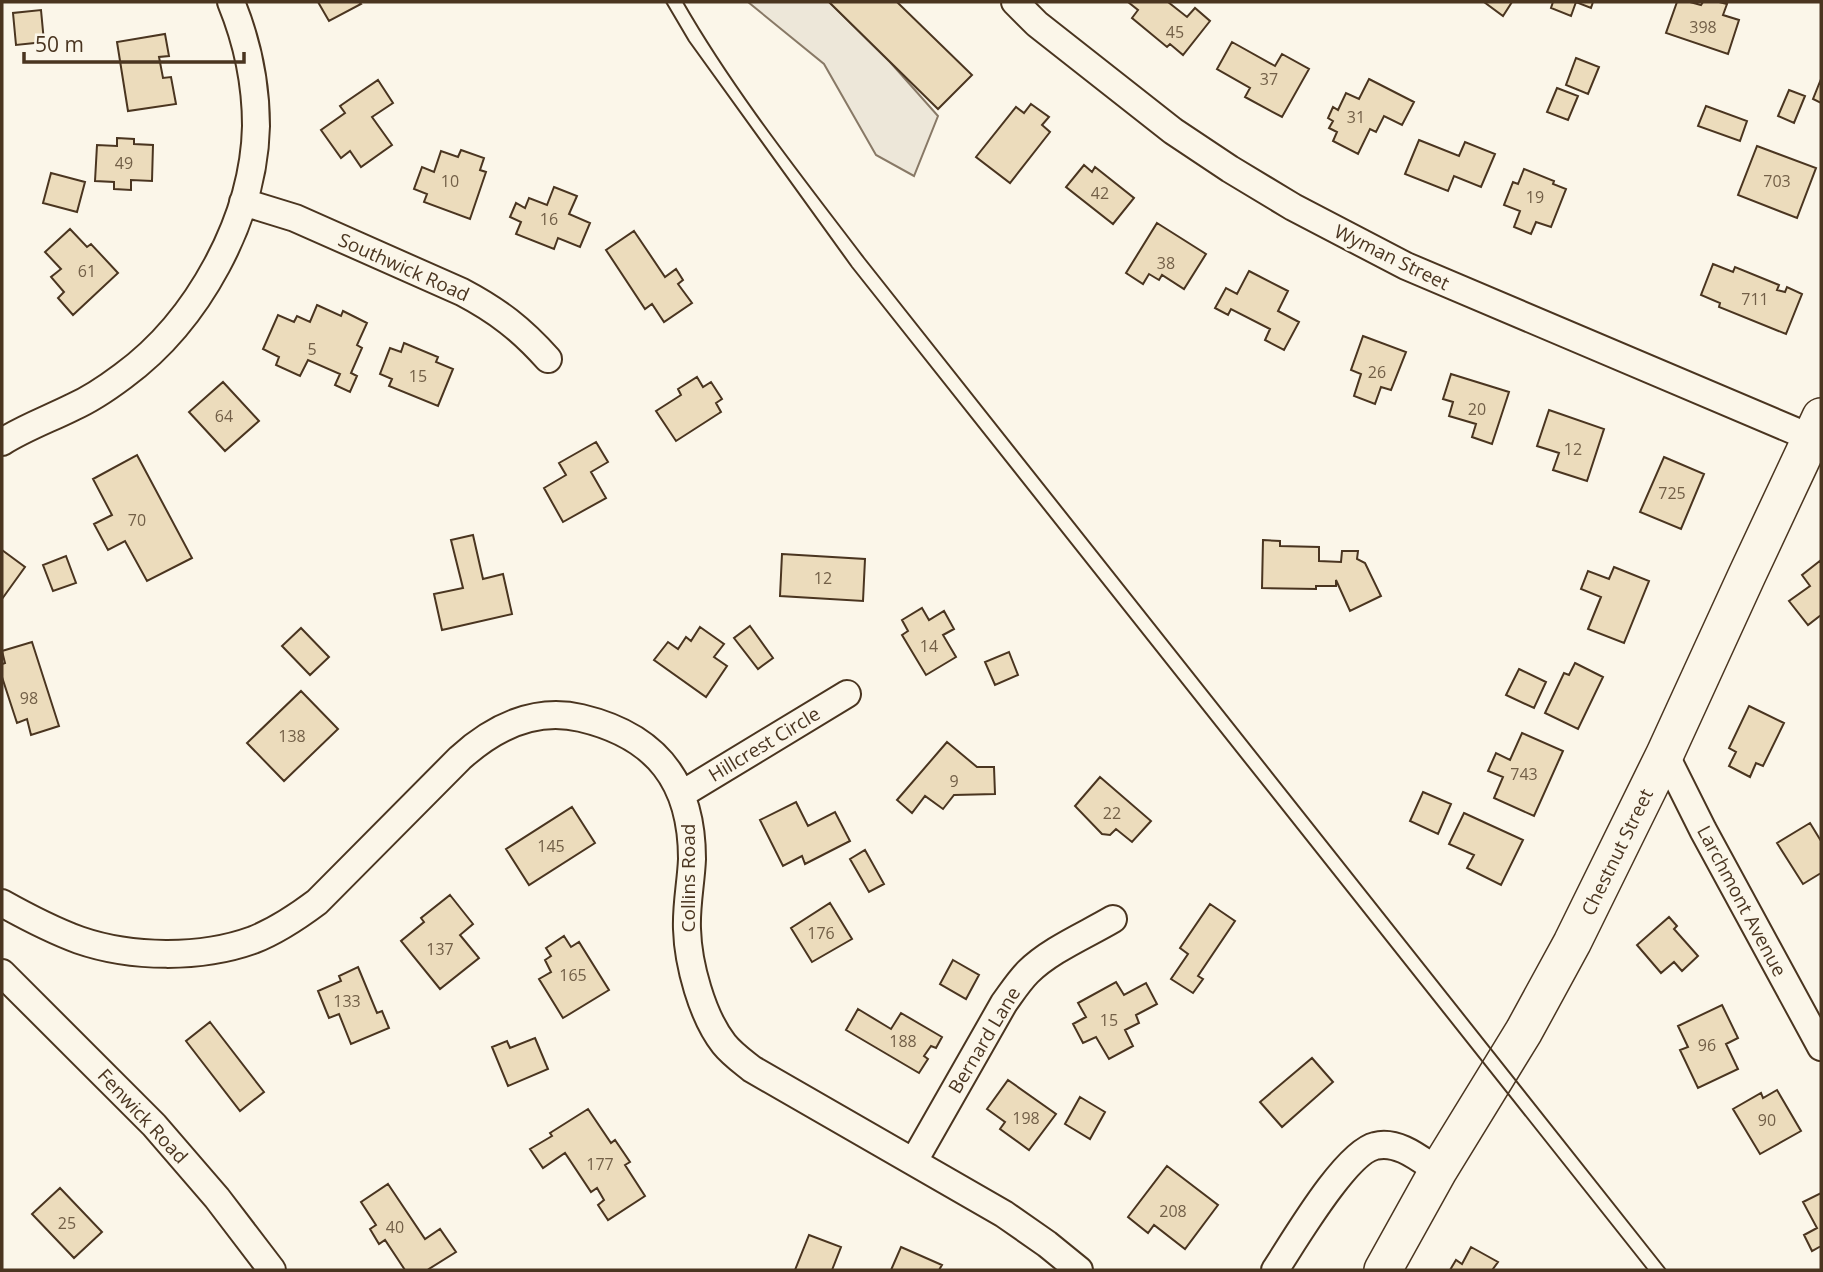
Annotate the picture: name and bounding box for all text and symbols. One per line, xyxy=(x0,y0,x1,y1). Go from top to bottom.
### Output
house number: 398 xyxy=(1689,16,1717,38)
scale bar xyxy=(24,21,245,65)
house number: 45 xyxy=(1166,21,1184,43)
text: 50 m xyxy=(35,30,84,58)
house number: 37 xyxy=(1260,68,1278,90)
house number: 31 xyxy=(1347,106,1365,128)
house number: 49 xyxy=(115,152,133,174)
house number: 10 xyxy=(441,170,459,192)
house number: 703 xyxy=(1763,170,1791,192)
house number: 42 xyxy=(1091,182,1109,204)
house number: 19 xyxy=(1526,186,1544,208)
house number: 16 xyxy=(540,208,558,230)
street label: Wyman Street xyxy=(1330,218,1454,296)
street label: Southwick Road xyxy=(334,226,474,308)
house number: 38 xyxy=(1157,252,1175,274)
house number: 61 xyxy=(78,260,96,282)
house number: 711 xyxy=(1741,288,1769,310)
house number: 5 xyxy=(307,338,317,360)
house number: 26 xyxy=(1368,361,1386,383)
house number: 15 xyxy=(409,365,427,387)
house number: 20 xyxy=(1468,398,1486,420)
house number: 64 xyxy=(215,405,233,427)
house number: 12 xyxy=(1564,438,1582,460)
house number: 725 xyxy=(1658,482,1686,504)
house number: 70 xyxy=(128,509,146,531)
house number: 12 xyxy=(814,567,832,589)
house number: 14 xyxy=(920,635,938,657)
house number: 98 xyxy=(20,687,38,709)
street label: Hillcrest Circle xyxy=(703,700,825,788)
house number: 138 xyxy=(278,725,306,747)
house number: 743 xyxy=(1510,763,1538,785)
house number: 9 xyxy=(949,770,959,792)
street label: Chestnut Street xyxy=(1575,784,1659,920)
house number: 22 xyxy=(1103,802,1121,824)
street label: Larchmont Avenue xyxy=(1691,821,1793,981)
street label: Collins Road xyxy=(675,824,701,932)
house number: 145 xyxy=(537,835,565,857)
house number: 176 xyxy=(807,922,835,944)
house number: 137 xyxy=(426,938,454,960)
house number: 165 xyxy=(559,964,587,986)
street label: Bernard Lane xyxy=(942,982,1026,1098)
house number: 133 xyxy=(333,990,361,1012)
house number: 15 xyxy=(1100,1009,1118,1031)
house number: 188 xyxy=(889,1030,917,1052)
house number: 96 xyxy=(1698,1034,1716,1056)
street label: Fenwick Road xyxy=(92,1063,194,1169)
house number: 198 xyxy=(1012,1107,1040,1129)
house number: 90 xyxy=(1758,1109,1776,1131)
house number: 177 xyxy=(586,1153,614,1175)
house number: 208 xyxy=(1159,1200,1187,1222)
house number: 25 xyxy=(58,1212,76,1234)
house number: 40 xyxy=(386,1216,404,1238)

